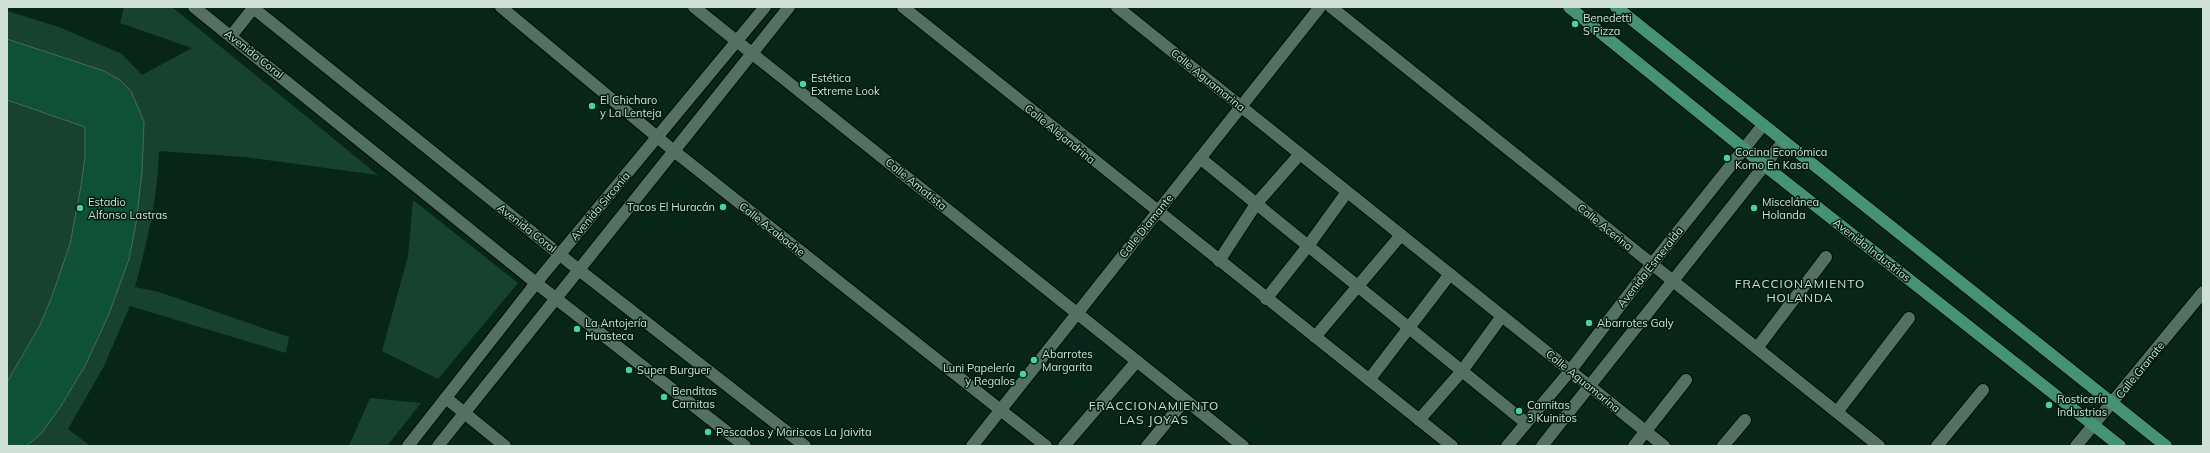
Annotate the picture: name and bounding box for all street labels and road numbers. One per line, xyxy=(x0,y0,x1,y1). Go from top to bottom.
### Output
street label: Avenida Coral xyxy=(222,27,286,81)
street label: Calle Aguamarina xyxy=(1168,46,1248,114)
street label: Calle Alejandrina xyxy=(1022,101,1098,167)
street label: Calle Amatista xyxy=(883,155,949,213)
street label: Avenida Sirconia xyxy=(567,169,633,243)
street label: Calle Diamante xyxy=(1116,191,1176,261)
street label: Calle Azabache xyxy=(736,199,808,259)
street label: Calle Acerina xyxy=(1575,200,1635,254)
street label: Avenida Coral xyxy=(495,201,559,255)
street label: Avenida Industrias xyxy=(1830,215,1914,285)
street label: Avenida Esmeralda xyxy=(1614,224,1686,310)
street label: Calle Granate xyxy=(2113,339,2167,401)
street label: Calle Aguamarina xyxy=(1543,347,1623,415)

